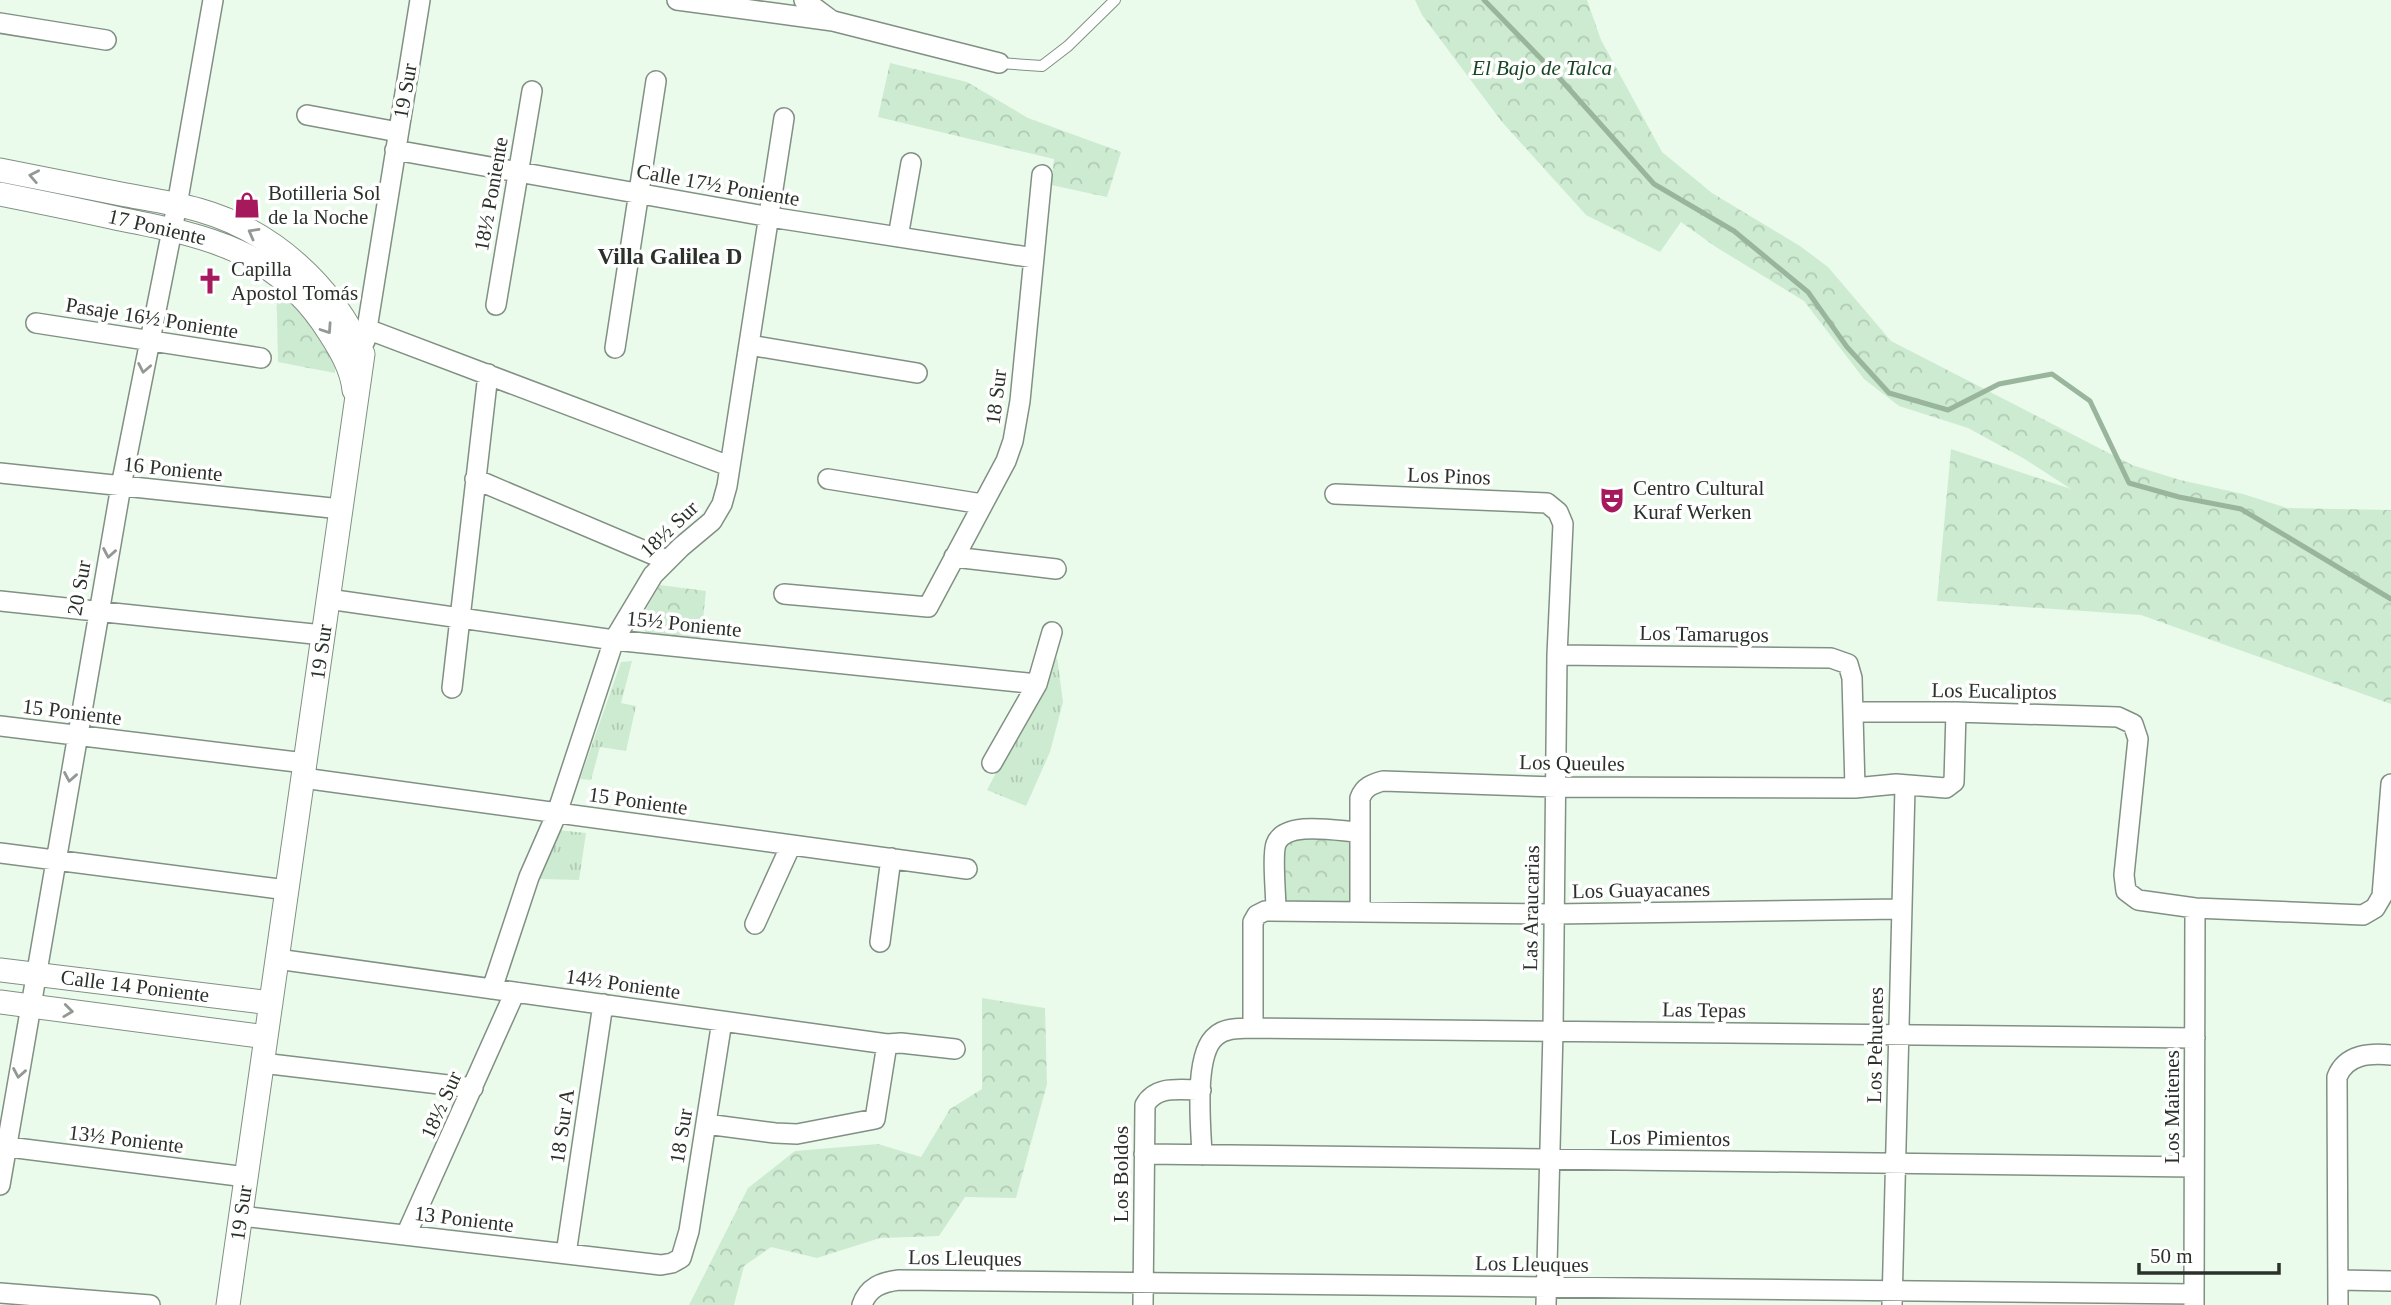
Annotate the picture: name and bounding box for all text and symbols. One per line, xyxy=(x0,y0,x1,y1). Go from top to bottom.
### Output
park label: El Bajo de Talca xyxy=(1471,56,1612,80)
street label: 19 Sur xyxy=(388,62,422,120)
street label: 18½ Poniente xyxy=(469,135,513,253)
street label: Calle 17½ Poniente xyxy=(635,159,801,211)
one-way arrow xyxy=(28,170,40,185)
place label: Botilleria Sol de la Noche xyxy=(268,181,381,229)
shop icon: Botilleria Sol de la Noche xyxy=(232,190,262,220)
street label: 17 Poniente xyxy=(106,204,208,250)
one-way arrow xyxy=(248,228,261,241)
district label: Villa Galilea D xyxy=(598,244,742,269)
place label: Capilla Apostol Tomás xyxy=(231,257,358,305)
church icon: Capilla Apostol Tomás xyxy=(195,266,225,296)
street label: Pasaje 16½ Poniente xyxy=(64,293,240,343)
one-way arrow xyxy=(318,321,331,334)
one-way arrow xyxy=(137,362,152,374)
street label: 18 Sur xyxy=(981,368,1011,426)
street label: 16 Poniente xyxy=(122,452,224,486)
street label: Los Pinos xyxy=(1407,463,1491,489)
place label: Centro Cultural Kuraf Werken xyxy=(1633,476,1764,524)
theatre icon: Centro Cultural Kuraf Werken xyxy=(1597,485,1627,515)
street label: 18½ Sur xyxy=(635,496,703,562)
one-way arrow xyxy=(102,547,117,559)
street label: 20 Sur xyxy=(62,559,96,617)
street label: 15½ Poniente xyxy=(625,606,743,642)
street label: Los Tamarugos xyxy=(1639,621,1769,647)
street label: 19 Sur xyxy=(305,623,337,681)
street label: Los Eucaliptos xyxy=(1931,678,2057,704)
street label: 15 Poniente xyxy=(21,694,123,730)
street label: Los Queules xyxy=(1519,750,1625,776)
one-way arrow xyxy=(63,771,78,783)
street label: 15 Poniente xyxy=(587,782,689,820)
street label: Las Araucarias xyxy=(1518,845,1544,971)
street label: Los Guayacanes xyxy=(1572,877,1710,903)
street label: 14½ Poniente xyxy=(564,964,682,1004)
street label: Calle 14 Poniente xyxy=(59,965,211,1007)
street label: Los Pehuenes xyxy=(1862,987,1888,1103)
street label: Las Tepas xyxy=(1662,997,1746,1023)
one-way arrow xyxy=(62,1003,74,1018)
street label: Los Maitenes xyxy=(2160,1050,2184,1164)
one-way arrow xyxy=(12,1067,27,1079)
street label: 18½ Sur xyxy=(416,1068,466,1142)
street label: 18 Sur A xyxy=(545,1087,579,1165)
street label: 18 Sur xyxy=(665,1107,697,1165)
street label: 13½ Poniente xyxy=(67,1120,185,1158)
street label: Los Pimientos xyxy=(1609,1125,1731,1151)
street label: Los Boldos xyxy=(1109,1126,1133,1222)
street label: 19 Sur xyxy=(225,1184,257,1242)
street label: 13 Poniente xyxy=(413,1201,515,1237)
scale bar xyxy=(2139,1232,2279,1276)
text: 50 m xyxy=(2150,1244,2193,1268)
street label: Los Lleuques xyxy=(908,1245,1022,1271)
street label: Los Lleuques xyxy=(1475,1251,1589,1277)

